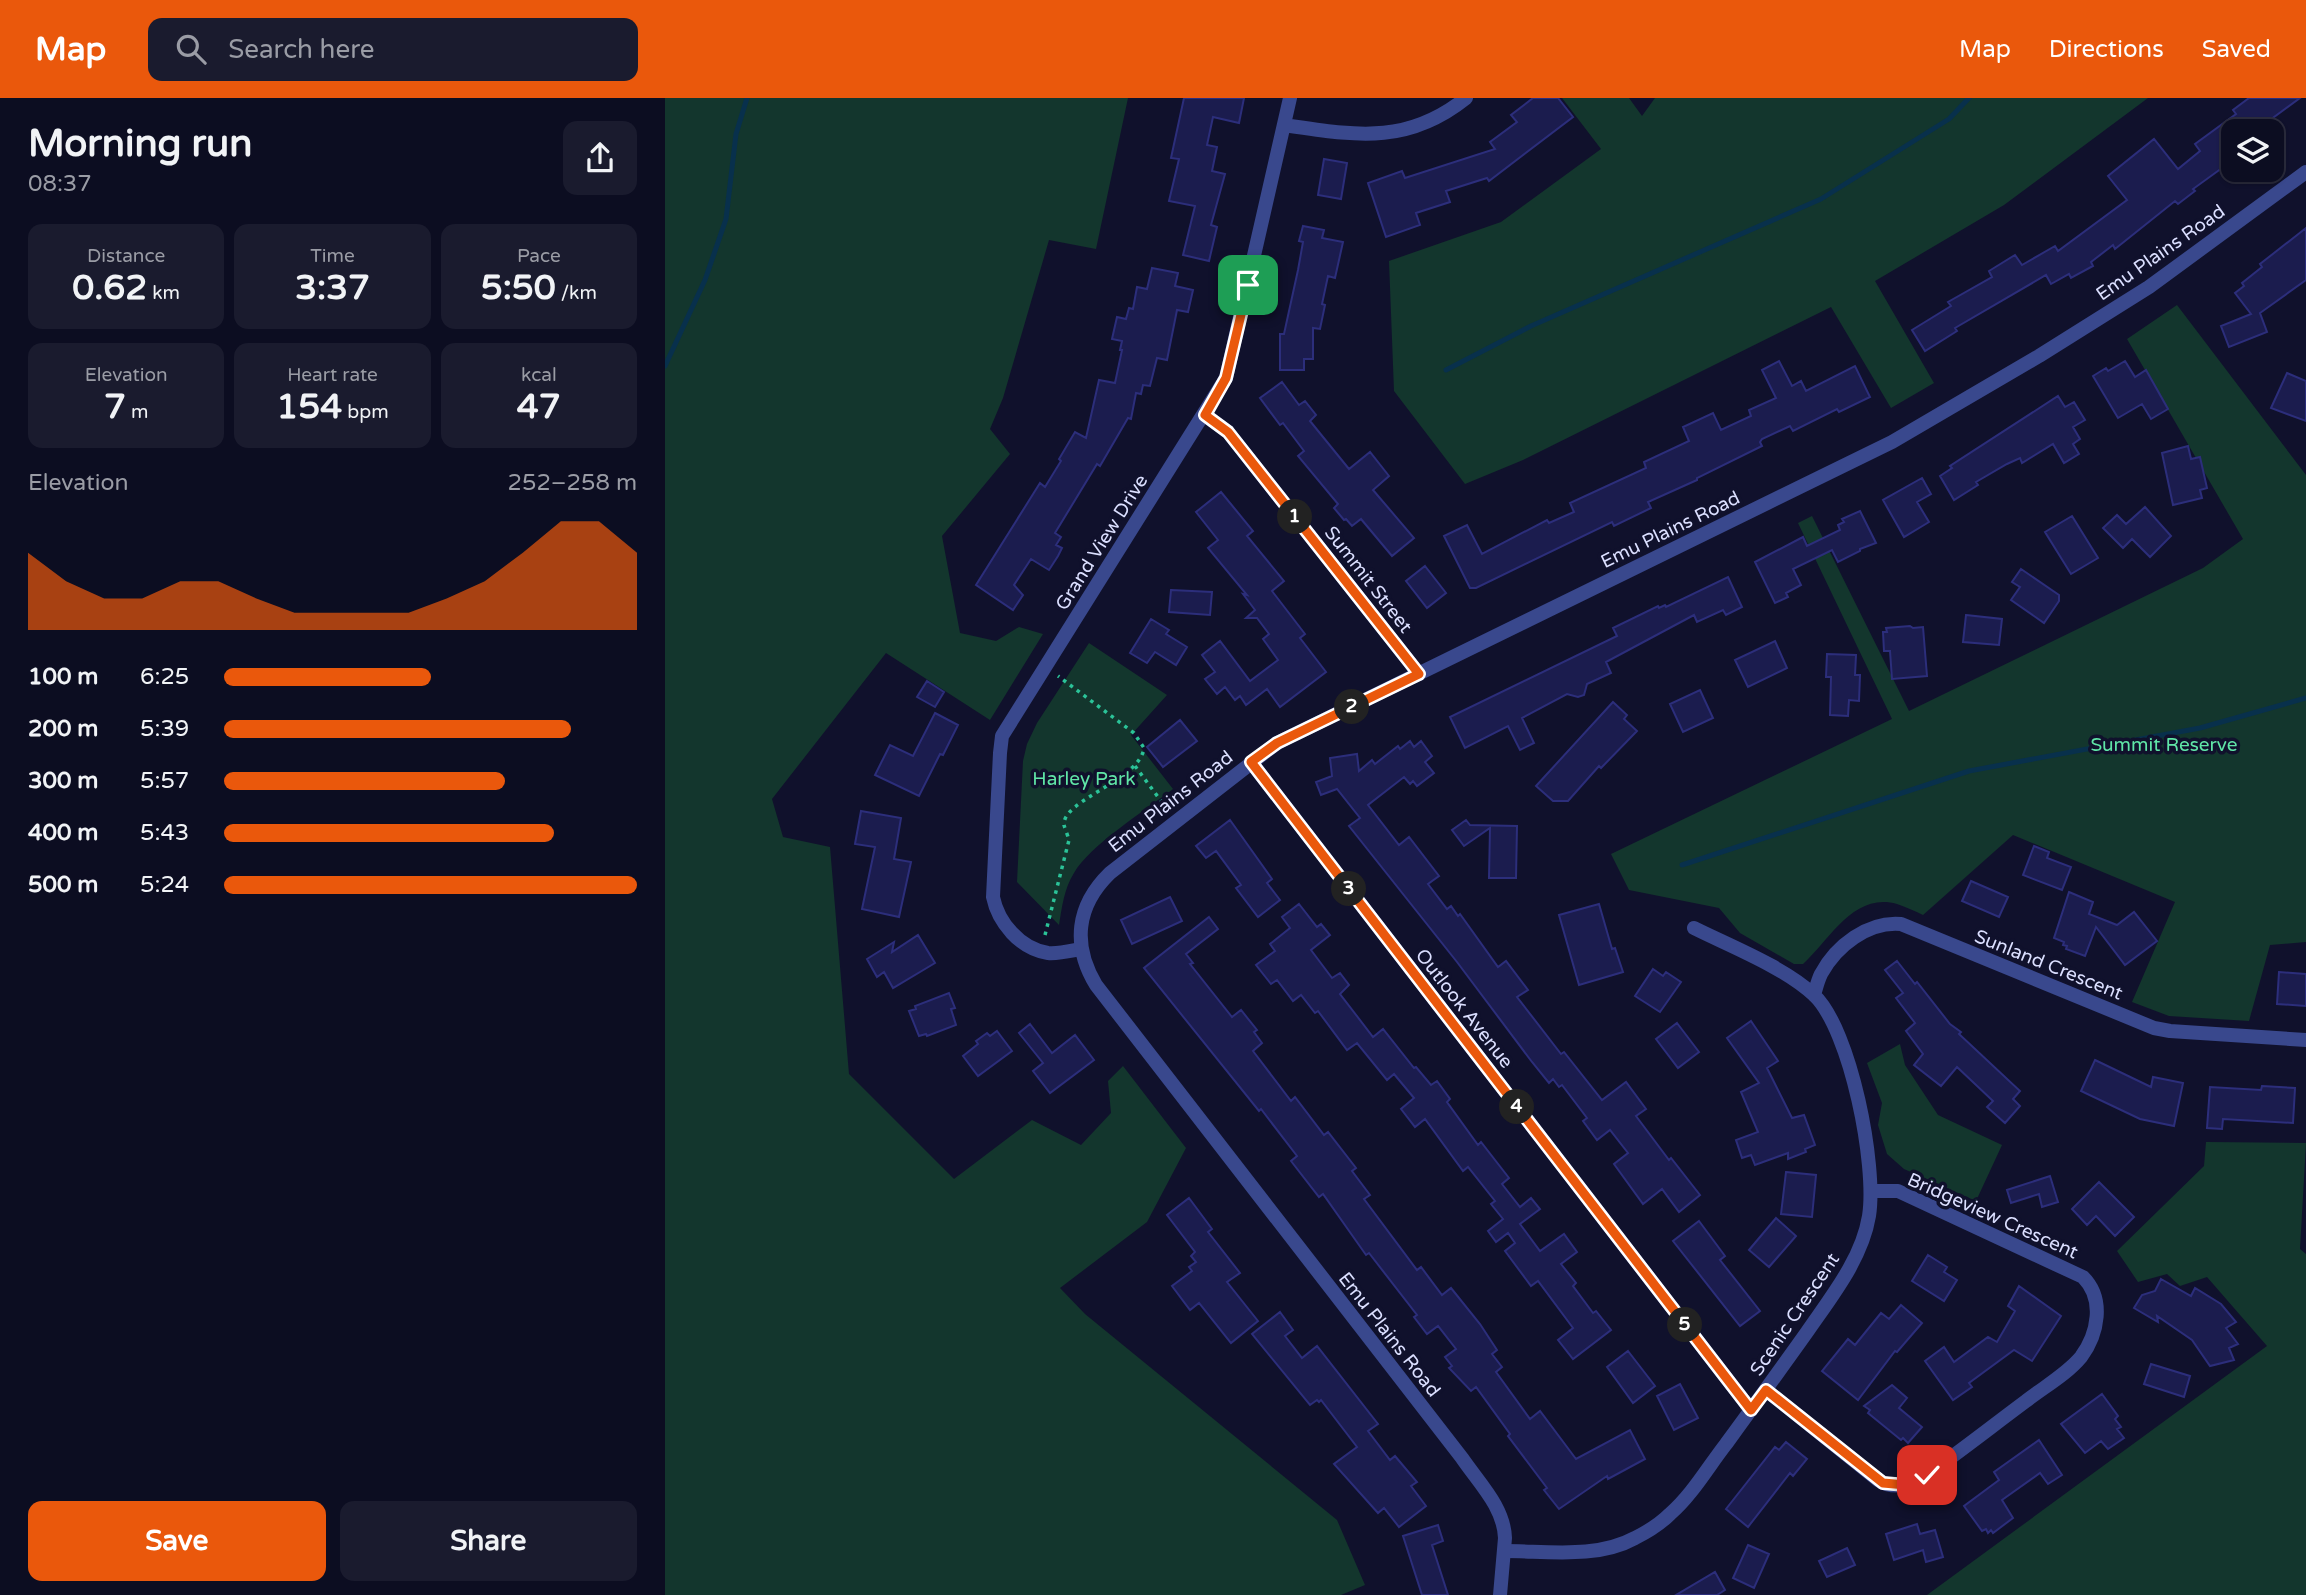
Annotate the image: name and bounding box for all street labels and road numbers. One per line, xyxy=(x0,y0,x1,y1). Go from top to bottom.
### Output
street label: Emu Plains Road xyxy=(2092,200,2229,305)
street label: Grand View Drive xyxy=(1051,471,1153,615)
street label: Emu Plains Road xyxy=(1597,487,1744,573)
street label: Summit Street xyxy=(1320,522,1417,637)
street label: Emu Plains Road xyxy=(1104,746,1237,857)
street label: Sunland Crescent xyxy=(1971,925,2126,1005)
street label: Outlook Avenue xyxy=(1411,945,1518,1073)
street label: Bridgeview Crescent xyxy=(1904,1168,2081,1263)
street label: Scenic Crescent xyxy=(1746,1249,1844,1380)
street label: Emu Plains Road xyxy=(1334,1268,1445,1401)

